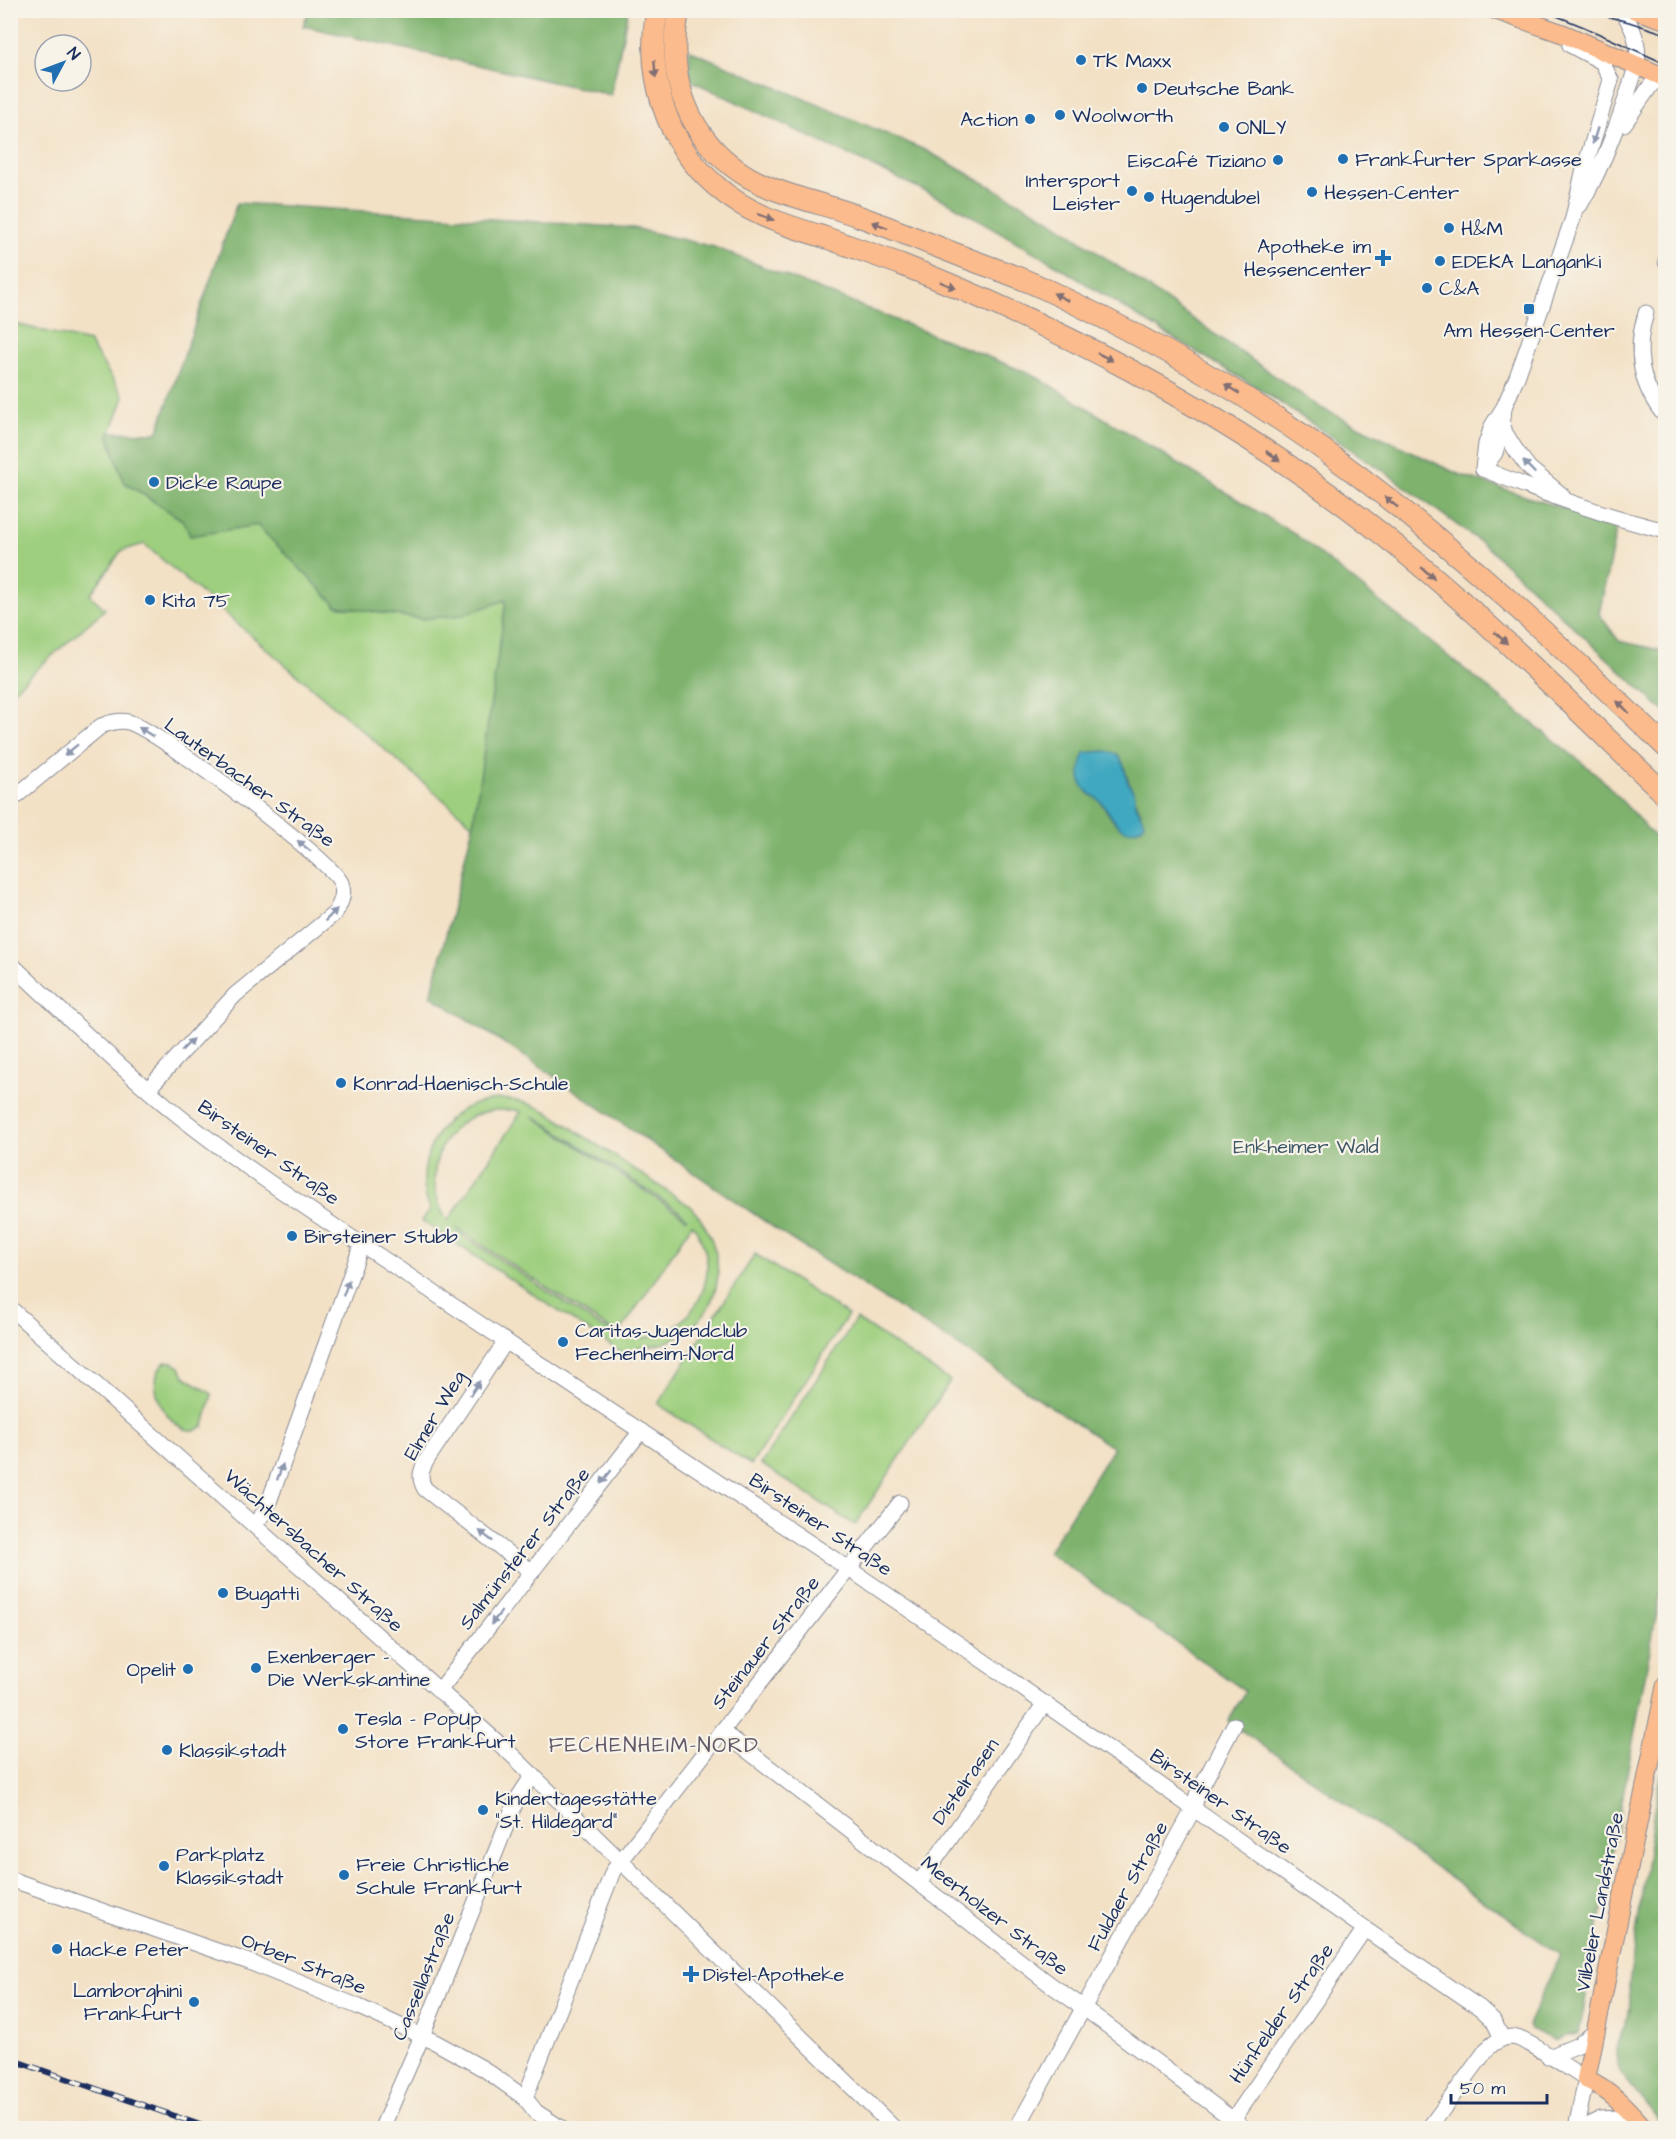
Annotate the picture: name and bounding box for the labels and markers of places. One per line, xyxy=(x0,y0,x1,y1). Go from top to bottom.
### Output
place label: TK Maxx xyxy=(1093,47,1172,75)
marker: TK Maxx xyxy=(1074,53,1088,67)
place label: Deutsche Bank xyxy=(1154,75,1294,103)
marker: Deutsche Bank xyxy=(1135,81,1149,95)
place label: Woolworth xyxy=(1072,102,1173,130)
place label: Action xyxy=(960,106,1018,134)
marker: Woolworth xyxy=(1053,108,1067,122)
marker: Action xyxy=(1023,112,1037,126)
place label: ONLY xyxy=(1236,114,1287,142)
marker: ONLY xyxy=(1217,120,1231,134)
place label: Frankfurter Sparkasse xyxy=(1355,146,1582,174)
place label: Eiscafé Tiziano xyxy=(1128,147,1266,175)
marker: Frankfurter Sparkasse xyxy=(1336,152,1350,166)
marker: Eiscafé Tiziano xyxy=(1271,153,1285,167)
place label: Intersport Leister xyxy=(1025,167,1120,218)
place label: Hessen-Center xyxy=(1324,179,1459,207)
marker: Intersport Leister xyxy=(1125,184,1139,198)
place label: Hugendubel xyxy=(1161,184,1260,213)
marker: Hessen-Center xyxy=(1305,185,1319,199)
marker: Hugendubel xyxy=(1142,190,1156,204)
place label: H&M xyxy=(1461,215,1503,243)
marker: H&M xyxy=(1442,221,1456,235)
place label: Apotheke im Hessencenter xyxy=(1244,233,1371,284)
place label: EDEKA Langanki xyxy=(1452,248,1601,277)
marker: Apotheke im Hessencenter xyxy=(1376,251,1390,265)
marker: EDEKA Langanki xyxy=(1433,254,1447,268)
place label: C&A xyxy=(1439,275,1480,303)
marker: C&A xyxy=(1420,281,1434,295)
marker: Am Hessen-Center xyxy=(1522,302,1536,316)
place label: Am Hessen-Center xyxy=(1443,317,1615,345)
place label: Dicke Raupe xyxy=(166,469,282,497)
marker: Dicke Raupe xyxy=(147,475,161,489)
place label: Kita 75 xyxy=(162,587,230,615)
marker: Kita 75 xyxy=(143,593,157,607)
place label: Konrad-Haenisch-Schule xyxy=(353,1070,569,1098)
marker: Konrad-Haenisch-Schule xyxy=(334,1076,348,1090)
place label: Birsteiner Stubb xyxy=(304,1223,458,1251)
marker: Birsteiner Stubb xyxy=(285,1229,299,1243)
place label: Caritas-Jugendclub Fechenheim-Nord xyxy=(575,1317,747,1368)
marker: Caritas-Jugendclub Fechenheim-Nord xyxy=(556,1335,570,1349)
place label: Bugatti xyxy=(235,1580,299,1609)
marker: Bugatti xyxy=(216,1586,230,1600)
place label: Exenberger - Die Werkskantine xyxy=(268,1643,430,1694)
place label: Opelit xyxy=(126,1656,176,1684)
marker: Exenberger - Die Werkskantine xyxy=(249,1661,263,1675)
marker: Opelit xyxy=(181,1662,195,1676)
place label: Tesla - PopUp Store Frankfurt xyxy=(355,1705,516,1756)
marker: Tesla - PopUp Store Frankfurt xyxy=(336,1722,350,1736)
place label: Klassikstadt xyxy=(179,1737,286,1765)
marker: Klassikstadt xyxy=(160,1743,174,1757)
place label: Kindertagesstätte "St. Hildegard" xyxy=(495,1785,657,1837)
marker: Kindertagesstätte "St. Hildegard" xyxy=(476,1803,490,1817)
place label: Parkplatz Klassikstadt xyxy=(176,1841,283,1892)
place label: Freie Christliche Schule Frankfurt xyxy=(356,1851,522,1902)
marker: Parkplatz Klassikstadt xyxy=(157,1859,171,1873)
marker: Freie Christliche Schule Frankfurt xyxy=(337,1868,351,1882)
place label: Hacke Peter xyxy=(69,1936,189,1964)
marker: Hacke Peter xyxy=(50,1942,64,1956)
place label: Distel-Apotheke xyxy=(703,1961,845,1989)
marker: Distel-Apotheke xyxy=(684,1967,698,1981)
place label: Lamborghini Frankfurt xyxy=(73,1977,182,2028)
marker: Lamborghini Frankfurt xyxy=(187,1995,201,2009)

